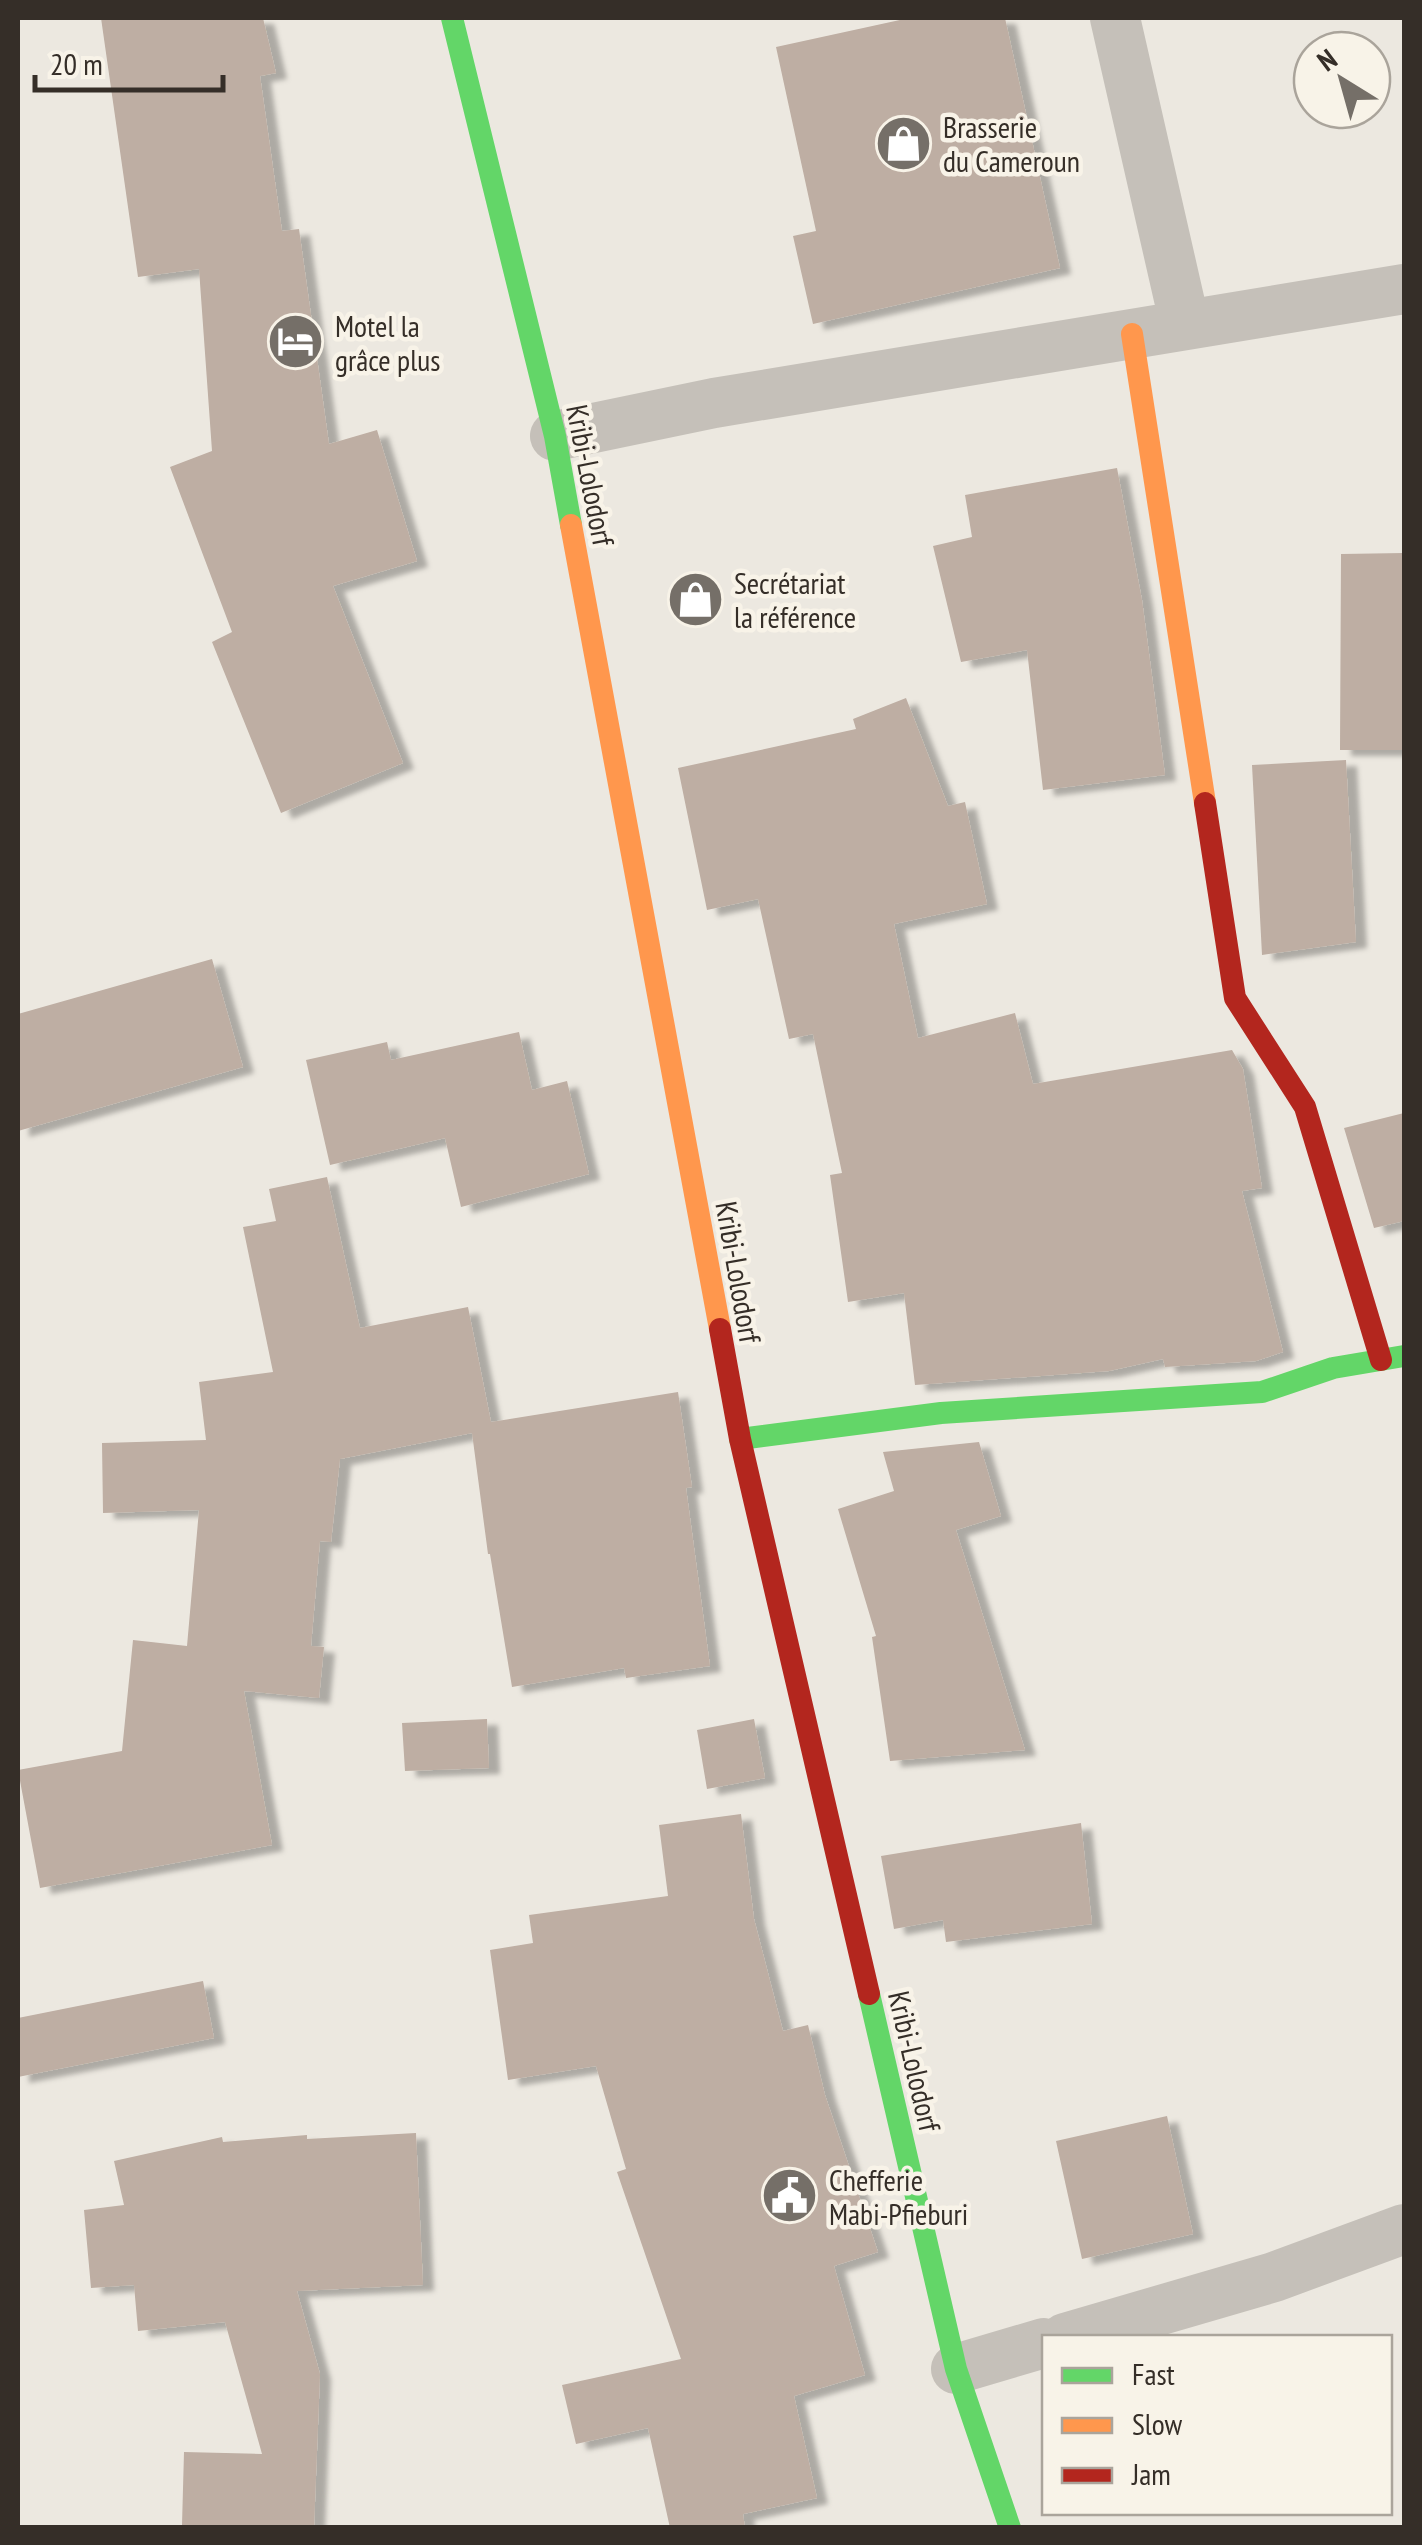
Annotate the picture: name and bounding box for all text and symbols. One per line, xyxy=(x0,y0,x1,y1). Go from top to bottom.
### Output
scale bar xyxy=(35,30,222,92)
north arrow xyxy=(1292,30,1392,130)
text: N xyxy=(1309,40,1344,79)
text: 20 m xyxy=(50,44,103,83)
place label: Brasserie du Cameroun xyxy=(943,107,1080,180)
shop icon: Brasserie du Cameroun xyxy=(874,113,934,173)
place label: Motel la grâce plus xyxy=(335,306,440,379)
hotel icon: Motel la grâce plus xyxy=(266,312,326,372)
street label: Kribi-Lolodorf xyxy=(558,401,624,550)
place label: Secrétariat la référence xyxy=(734,563,856,636)
shop icon: Secrétariat la référence xyxy=(665,569,725,629)
street label: Kribi-Lolodorf xyxy=(707,1198,771,1347)
street label: Kribi-Lolodorf xyxy=(880,1987,950,2136)
place label: Chefferie Mabi-Pfieburi xyxy=(829,2160,968,2233)
public building icon: Chefferie Mabi-Pfieburi xyxy=(760,2166,820,2226)
legend xyxy=(1042,2335,1392,2515)
text: Fast xyxy=(1132,2354,1176,2393)
text: Slow xyxy=(1132,2404,1183,2443)
text: Jam xyxy=(1131,2454,1171,2493)

